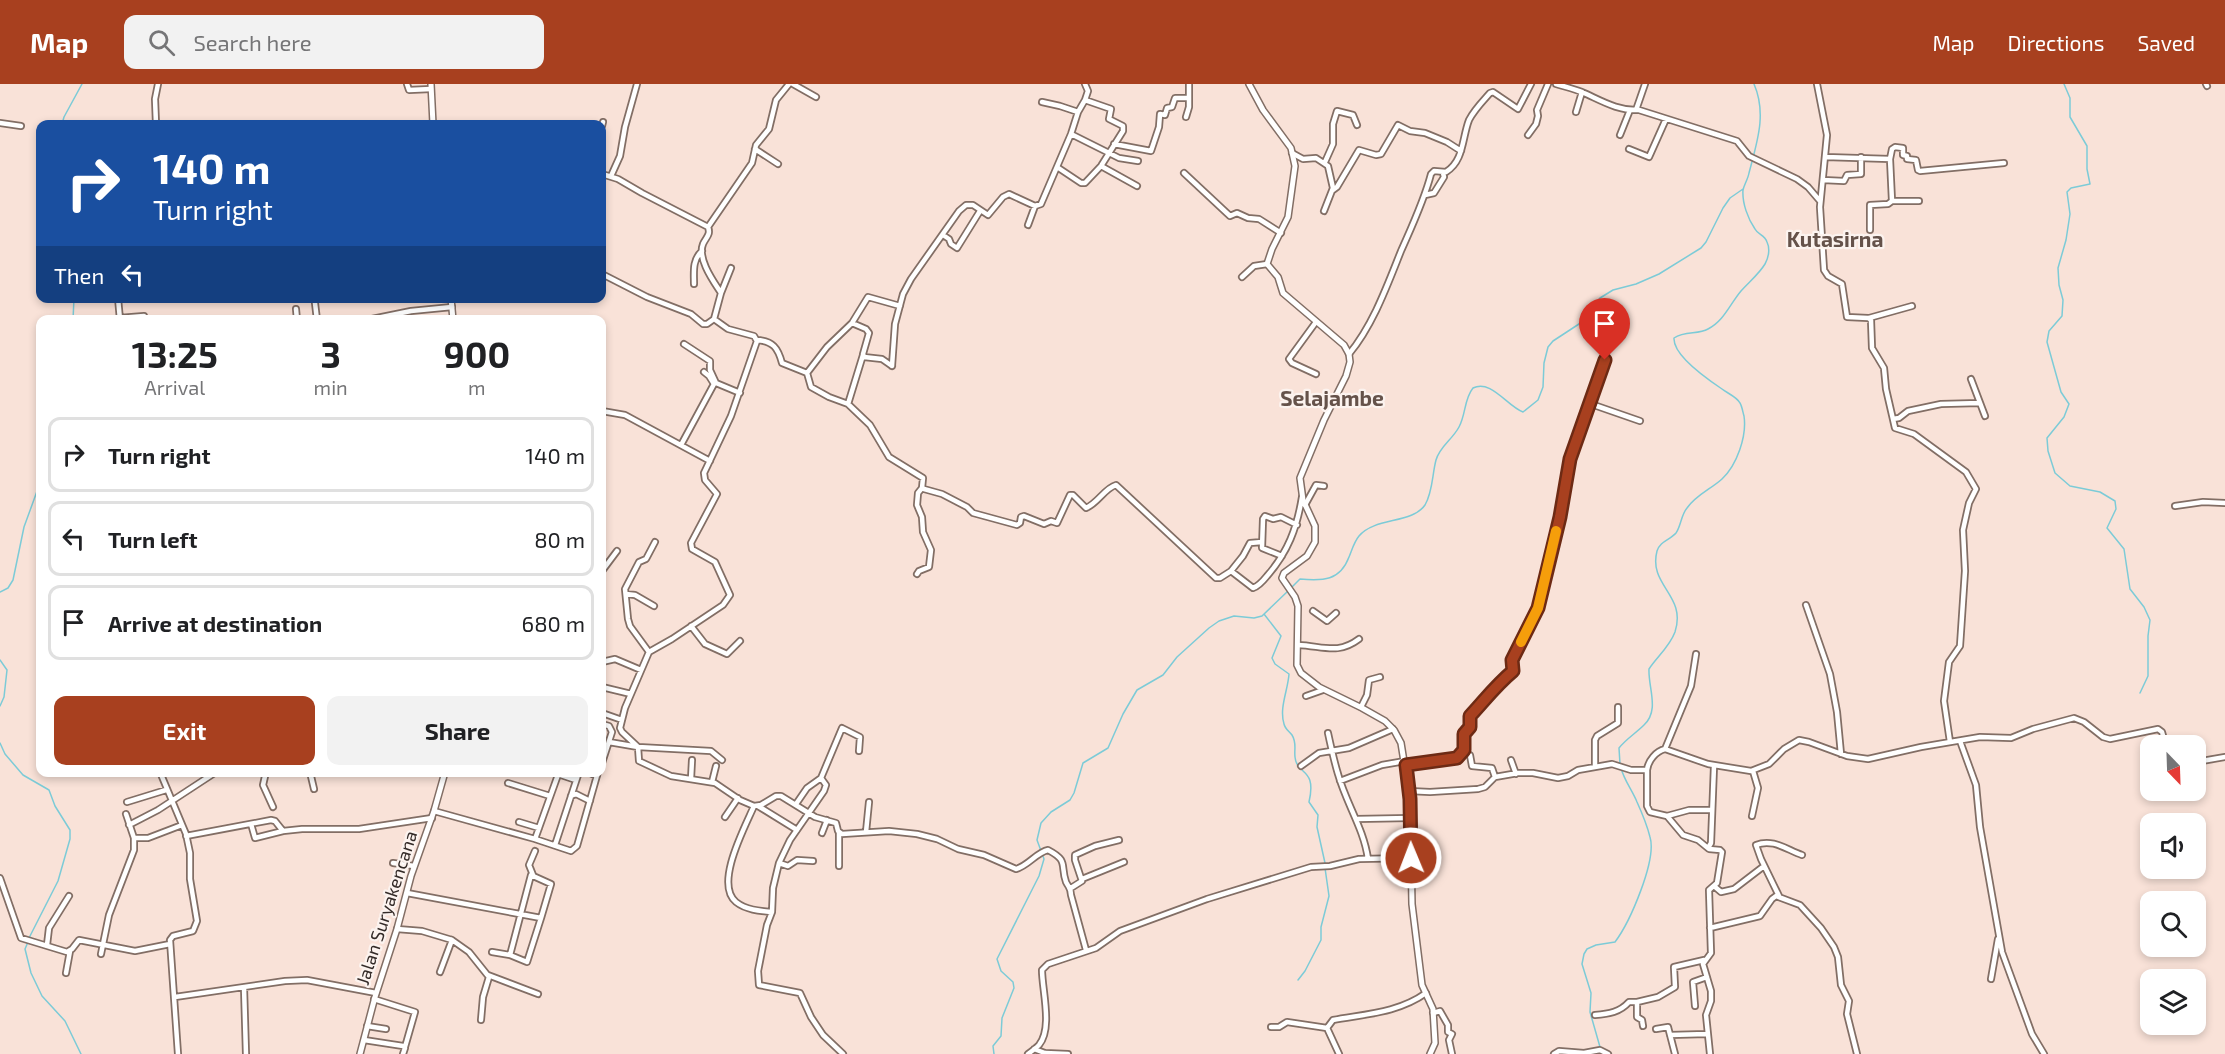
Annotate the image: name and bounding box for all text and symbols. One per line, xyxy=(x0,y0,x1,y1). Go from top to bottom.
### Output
search box xyxy=(124,15,544,69)
text: Map xyxy=(30,25,88,59)
icon: search xyxy=(145,26,178,59)
text: Search here xyxy=(193,29,312,55)
text: Map xyxy=(1932,30,1975,55)
text: Directions xyxy=(2008,30,2104,55)
text: Saved xyxy=(2137,30,2195,55)
text: 140 m xyxy=(153,142,270,192)
icon: right xyxy=(54,144,132,222)
text: Turn right xyxy=(153,193,273,225)
district label: Kutasirna xyxy=(1787,226,1883,251)
icon: left xyxy=(116,258,149,291)
text: Then xyxy=(54,262,104,288)
pin xyxy=(1579,298,1630,360)
icon: arrive xyxy=(1588,307,1621,340)
text: 13:25 xyxy=(132,332,218,375)
text: 3 xyxy=(320,332,341,375)
text: 900 xyxy=(444,332,510,375)
text: Arrival xyxy=(144,375,205,399)
text: min xyxy=(314,375,348,399)
text: m xyxy=(468,375,486,399)
district label: Selajambe xyxy=(1280,385,1384,410)
icon: right xyxy=(57,438,90,471)
text: Turn right xyxy=(108,442,210,468)
text: 140 m xyxy=(525,442,585,468)
icon: left xyxy=(57,522,90,555)
text: Turn left xyxy=(108,526,197,552)
text: 80 m xyxy=(534,526,585,552)
icon: arrive xyxy=(57,606,90,639)
text: Arrive at destination xyxy=(108,610,322,636)
text: 680 m xyxy=(522,610,585,636)
button: Exit xyxy=(54,696,315,765)
button: Share xyxy=(327,696,588,765)
north arrow xyxy=(2140,735,2206,801)
map controls xyxy=(2140,735,2206,1035)
button: sound xyxy=(2140,813,2206,879)
position arrow xyxy=(1379,826,1443,890)
street label: Jalan Suryakencana xyxy=(351,828,421,987)
button: search xyxy=(2140,891,2206,957)
button: layers xyxy=(2140,969,2206,1035)

